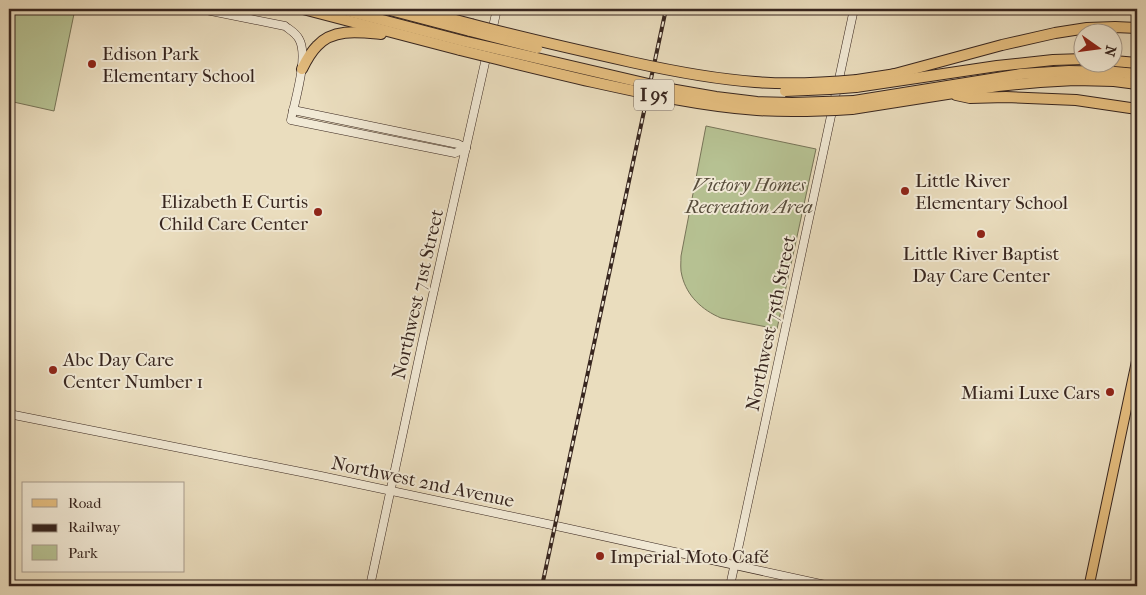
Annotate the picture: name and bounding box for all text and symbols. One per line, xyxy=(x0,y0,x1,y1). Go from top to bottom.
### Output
north arrow xyxy=(1074,22,1124,72)
place label: Edison Park Elementary School xyxy=(102,43,255,87)
text: N xyxy=(1101,44,1120,59)
marker: Edison Park Elementary School xyxy=(86,58,98,70)
road number: I 95 xyxy=(634,80,674,110)
place label: Little River Elementary School xyxy=(915,170,1068,214)
park label: Victory Homes Recreation Area xyxy=(683,174,813,218)
marker: Little River Elementary School xyxy=(899,185,911,197)
place label: Elizabeth E Curtis Child Care Center xyxy=(159,191,309,235)
marker: Elizabeth E Curtis Child Care Center xyxy=(312,206,324,218)
street label: Northwest 71st Street xyxy=(388,207,448,381)
marker: Little River Baptist Day Care Center xyxy=(975,228,987,240)
street label: Northwest 75th Street xyxy=(742,233,800,413)
place label: Little River Baptist Day Care Center xyxy=(903,243,1059,287)
place label: Abc Day Care Center Number 1 xyxy=(62,349,203,393)
marker: Abc Day Care Center Number 1 xyxy=(47,364,59,376)
place label: Miami Luxe Cars xyxy=(961,382,1100,404)
marker: Miami Luxe Cars xyxy=(1104,386,1116,398)
street label: Northwest 2nd Avenue xyxy=(329,452,516,512)
legend xyxy=(22,482,185,572)
text: Road xyxy=(68,494,102,512)
text: Railway xyxy=(68,518,121,536)
text: Park xyxy=(68,544,98,562)
place label: Imperial Moto Café xyxy=(610,546,769,568)
marker: Imperial Moto Café xyxy=(594,550,606,562)

